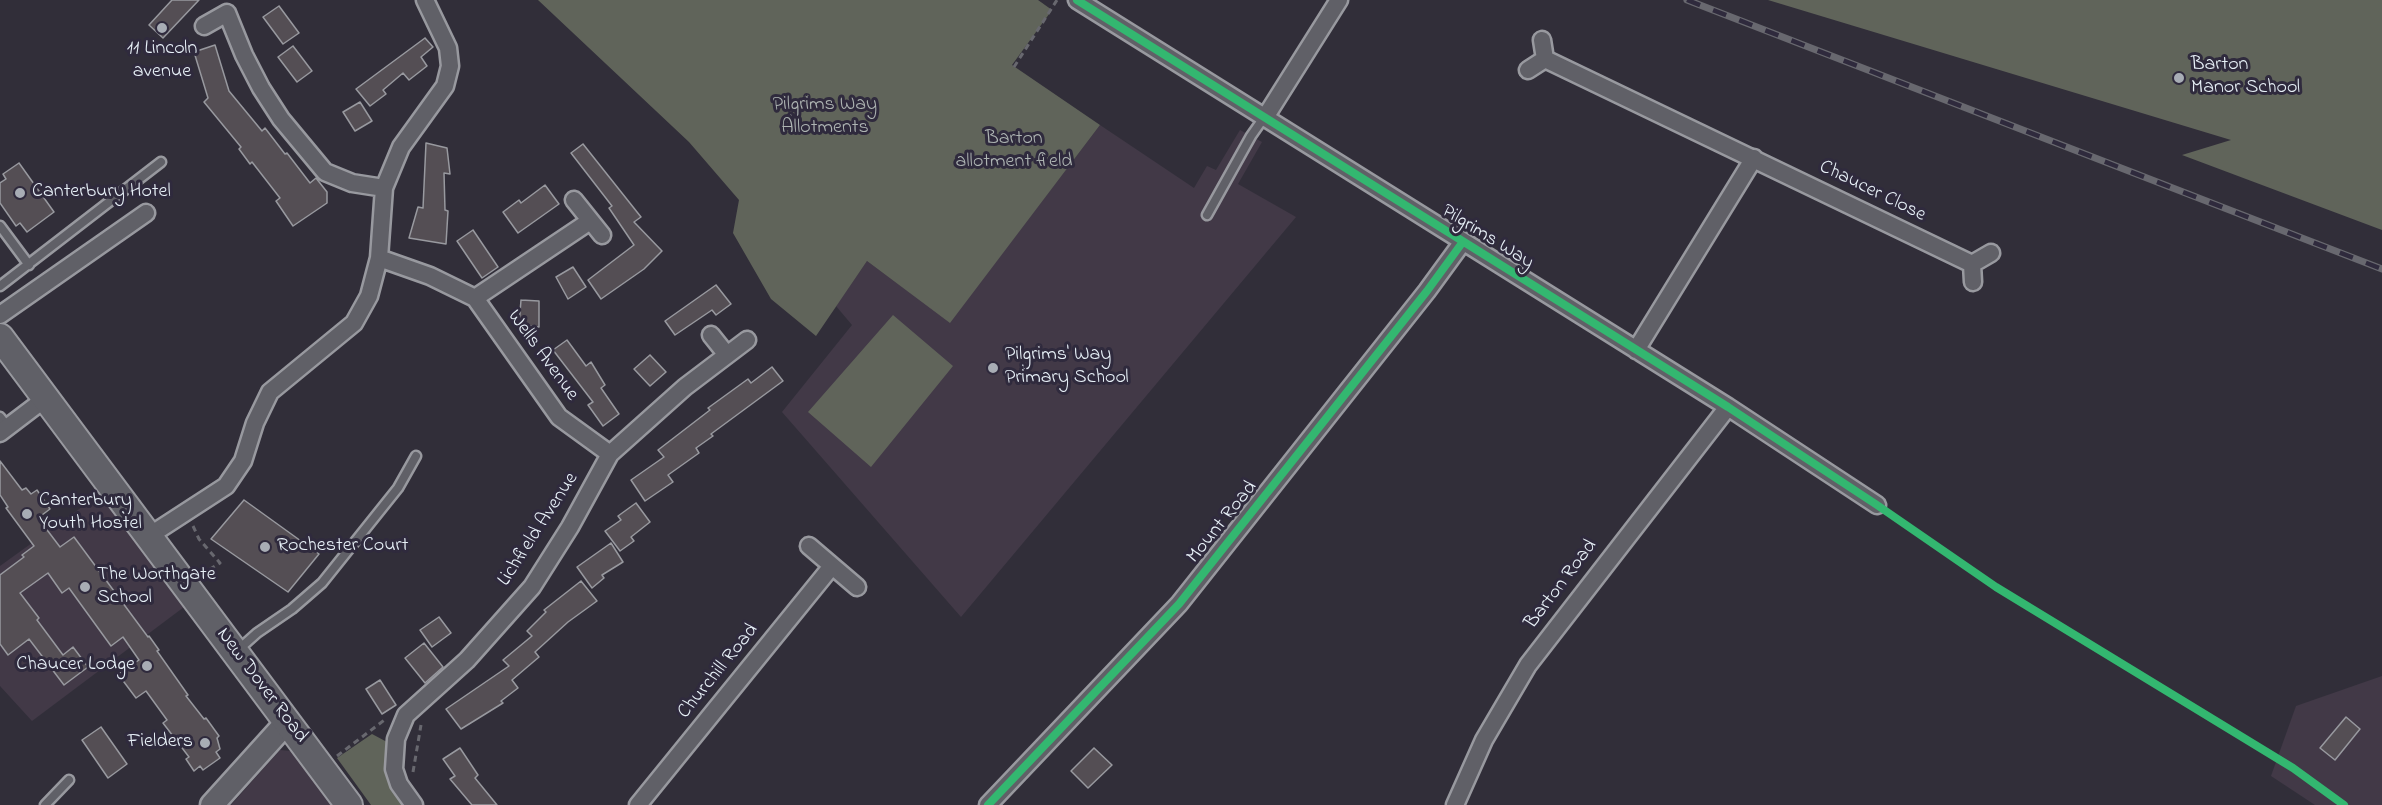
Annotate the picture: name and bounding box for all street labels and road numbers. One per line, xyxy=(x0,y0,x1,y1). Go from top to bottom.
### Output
street label: Chaucer Close xyxy=(1815,156,1929,228)
street label: Pilgrims Way xyxy=(1436,200,1538,276)
street label: Wells Avenue xyxy=(501,306,583,406)
street label: Lichfield Avenue xyxy=(493,469,585,591)
street label: Mount Road xyxy=(1183,477,1263,569)
street label: Barton Road xyxy=(1521,535,1603,635)
street label: Churchill Road xyxy=(673,620,765,724)
street label: New Dover Road xyxy=(210,624,312,748)

